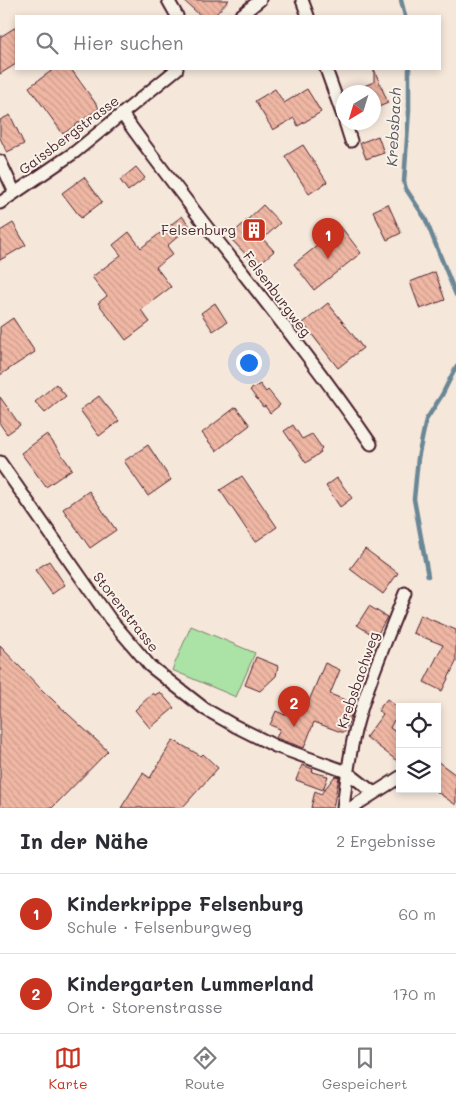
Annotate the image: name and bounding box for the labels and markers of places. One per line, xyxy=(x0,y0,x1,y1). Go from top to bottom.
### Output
building icon: Felsenburg xyxy=(241,217,267,243)
pin: 1 xyxy=(312,218,344,259)
place label: Felsenburg xyxy=(161,220,236,239)
pin: 2 xyxy=(278,686,310,727)

